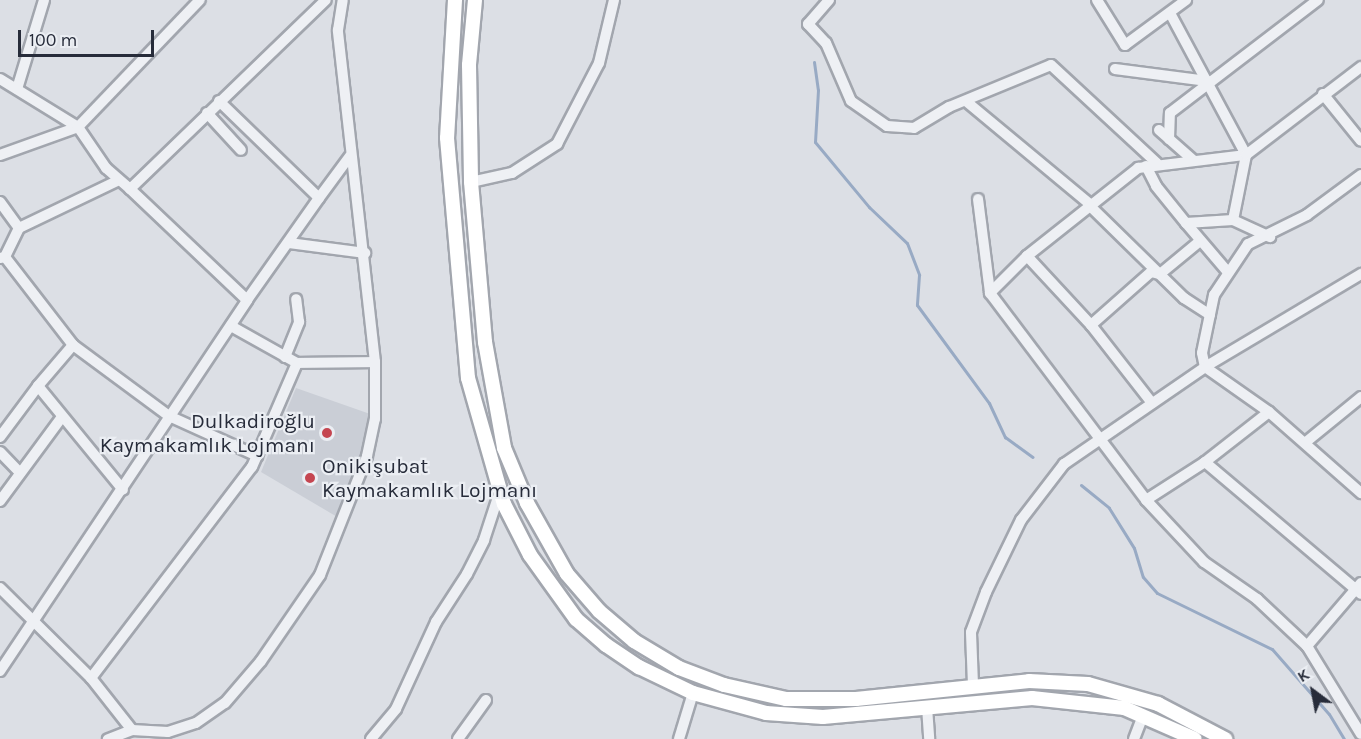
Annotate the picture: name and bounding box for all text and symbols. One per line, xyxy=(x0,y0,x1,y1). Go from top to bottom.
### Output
scale bar xyxy=(21,18,158,56)
text: 100 m xyxy=(29,29,77,51)
place label: Dulkadiroğlu Kaymakamlık Lojmanı xyxy=(100,408,315,458)
marker: Dulkadiroğlu Kaymakamlık Lojmanı xyxy=(320,426,334,440)
place label: Onikişubat Kaymakamlık Lojmanı xyxy=(322,453,537,503)
marker: Onikişubat Kaymakamlık Lojmanı xyxy=(303,471,317,485)
north arrow xyxy=(1283,661,1343,721)
text: K xyxy=(1294,664,1313,686)

